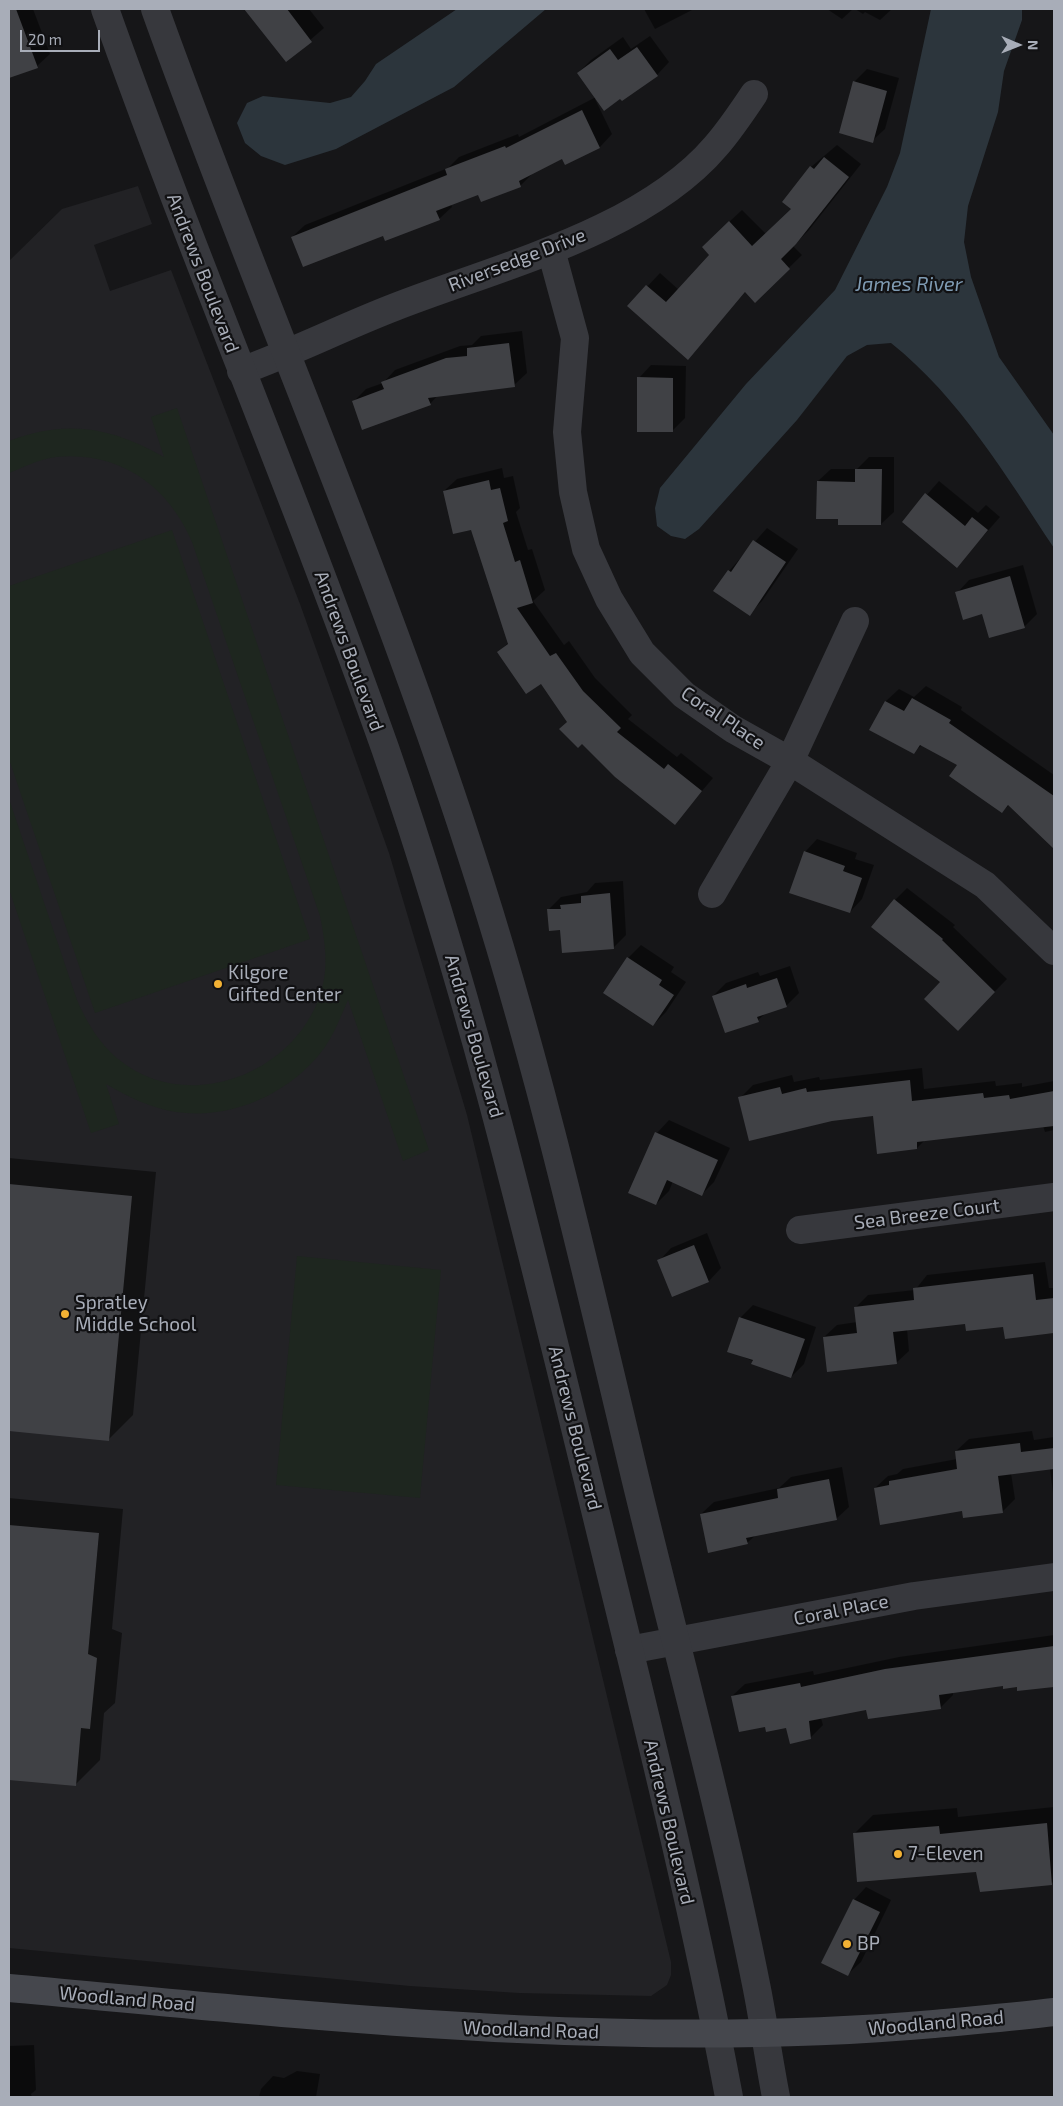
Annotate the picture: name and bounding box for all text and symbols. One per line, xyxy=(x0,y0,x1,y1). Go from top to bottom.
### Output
scale bar xyxy=(22,20,102,52)
north arrow xyxy=(993,20,1043,70)
text: 20 m xyxy=(28,30,62,48)
text: N xyxy=(1025,40,1042,50)
street label: Andrews Boulevard xyxy=(162,190,244,356)
street label: Riversedge Drive xyxy=(445,223,589,297)
water label: James River xyxy=(855,272,963,296)
street label: Andrews Boulevard xyxy=(309,568,389,734)
street label: Coral Place xyxy=(677,682,769,754)
street label: Andrews Boulevard xyxy=(440,952,508,1120)
place label: Kilgore Gifted Center xyxy=(228,962,342,1006)
marker: Kilgore Gifted Center xyxy=(212,978,224,990)
street label: Sea Breeze Court xyxy=(853,1194,1001,1234)
place label: Spratley Middle School xyxy=(75,1292,196,1336)
marker: Spratley Middle School xyxy=(59,1308,71,1320)
street label: Andrews Boulevard xyxy=(544,1343,606,1513)
street label: Coral Place xyxy=(792,1590,890,1630)
street label: Andrews Boulevard xyxy=(639,1737,699,1907)
place label: 7-Eleven xyxy=(908,1843,983,1865)
marker: 7-Eleven xyxy=(892,1848,904,1860)
place label: BP xyxy=(857,1933,880,1955)
marker: BP xyxy=(841,1938,853,1950)
street label: Woodland Road xyxy=(58,1982,196,2016)
street label: Woodland Road xyxy=(867,2006,1005,2040)
street label: Woodland Road xyxy=(463,2016,599,2044)

